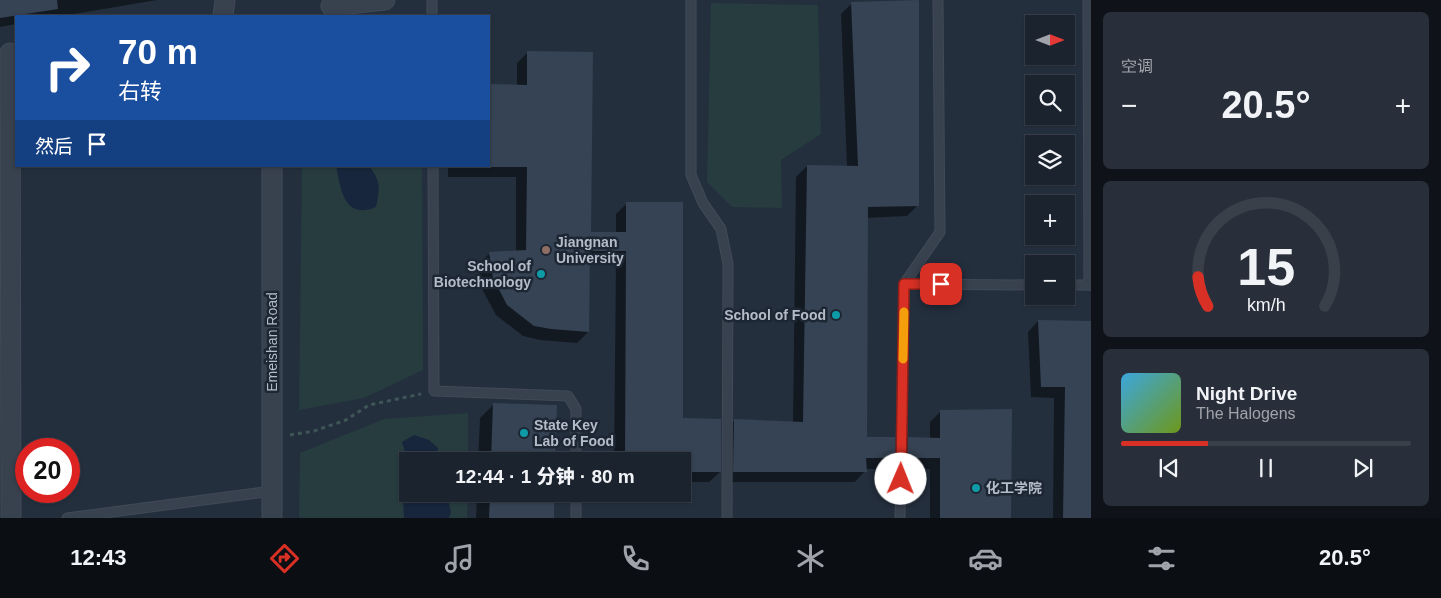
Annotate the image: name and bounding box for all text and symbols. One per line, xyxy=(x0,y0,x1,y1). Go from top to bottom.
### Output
north arrow xyxy=(1025,15,1075,65)
map controls xyxy=(1025,15,1075,305)
text: 70 m xyxy=(118,32,198,71)
icon: right xyxy=(35,35,100,100)
text: 空调 xyxy=(1121,58,1153,75)
button: search xyxy=(1025,75,1075,125)
text: 右转 xyxy=(118,79,162,104)
text: 20.5° xyxy=(1221,84,1311,126)
text: − xyxy=(1121,90,1137,121)
text: + xyxy=(1395,90,1411,121)
icon: arrive xyxy=(83,130,111,158)
button: layers xyxy=(1025,135,1075,185)
text: 然后 xyxy=(35,136,73,157)
button: + xyxy=(1025,195,1075,245)
place label: Jiangnan University xyxy=(556,234,624,266)
text: 15 xyxy=(1237,238,1295,296)
marker: Jiangnan University xyxy=(540,244,552,256)
button: − xyxy=(1025,255,1075,305)
place label: School of Biotechnology xyxy=(434,258,531,290)
pin xyxy=(920,263,962,305)
marker: School of Biotechnology xyxy=(535,268,547,280)
icon: arrive xyxy=(927,270,955,298)
street label: Emeishan Road xyxy=(264,292,280,392)
text: km/h xyxy=(1247,295,1285,315)
place label: School of Food xyxy=(724,307,826,323)
marker: School of Food xyxy=(830,309,842,321)
text: Night Drive xyxy=(1196,383,1297,404)
text: The Halogens xyxy=(1196,405,1296,422)
place label: State Key Lab of Food xyxy=(534,417,614,449)
marker: State Key Lab of Food xyxy=(518,427,530,439)
speed limit sign: 20 xyxy=(15,438,80,503)
position arrow xyxy=(874,452,926,504)
icon: previous xyxy=(1155,454,1183,482)
icon: pause xyxy=(1252,454,1280,482)
icon: next xyxy=(1349,454,1377,482)
text: 12:44 · 1 分钟 · 80 m xyxy=(455,466,635,487)
place label: 化工学院 xyxy=(986,480,1042,496)
marker: 化工学院 xyxy=(970,482,982,494)
icon: directions xyxy=(267,541,302,576)
icon: music xyxy=(442,541,477,576)
icon: phone xyxy=(618,541,653,576)
icon: climate xyxy=(793,541,828,576)
icon: car xyxy=(968,541,1003,576)
icon: filters xyxy=(1144,541,1179,576)
text: 12:43 xyxy=(70,545,126,570)
text: 20.5° xyxy=(1319,545,1371,570)

